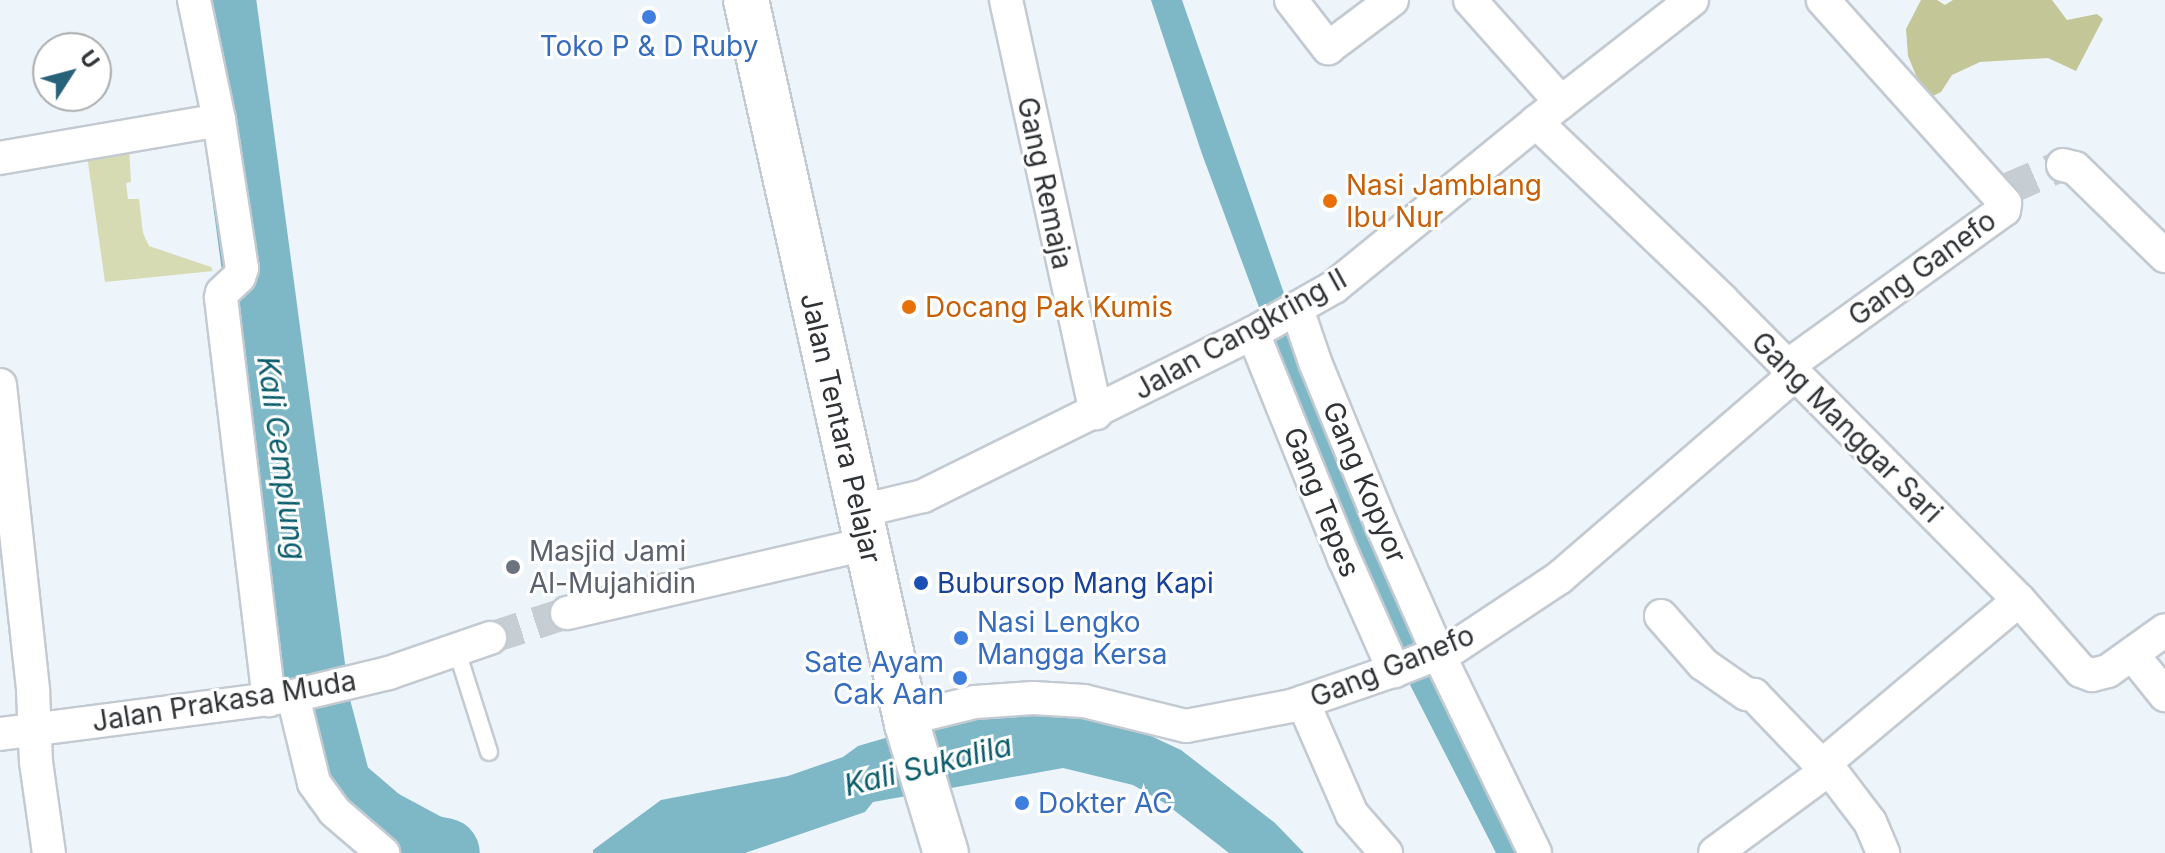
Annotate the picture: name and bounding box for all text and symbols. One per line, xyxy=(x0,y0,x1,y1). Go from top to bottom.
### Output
marker: Toko P & D Ruby xyxy=(640,8,658,26)
place label: Toko P & D Ruby xyxy=(540,29,758,63)
north arrow xyxy=(32,32,112,112)
text: U xyxy=(75,45,105,73)
street label: Gang Remaja xyxy=(1010,94,1080,272)
place label: Nasi Jamblang Ibu Nur xyxy=(1346,168,1542,234)
marker: Nasi Jamblang Ibu Nur xyxy=(1321,192,1339,210)
street label: Gang Ganefo xyxy=(1842,203,2002,333)
street label: Jalan Cangkring II xyxy=(1128,262,1352,406)
street label: Jalan Tentara Pelajar xyxy=(794,290,888,566)
place label: Docang Pak Kumis xyxy=(925,290,1173,324)
marker: Docang Pak Kumis xyxy=(900,298,918,316)
street label: Gang Manggar Sari xyxy=(1745,325,1949,529)
water label: Kali Cemplung xyxy=(250,354,314,562)
street label: Gang Kopyor xyxy=(1316,396,1414,568)
street label: Gang Tepes xyxy=(1277,422,1367,582)
place label: Masjid Jami Al-Mujahidin xyxy=(529,534,696,600)
marker: Masjid Jami Al-Mujahidin xyxy=(504,558,522,576)
place label: Bubursop Mang Kapi xyxy=(937,566,1214,600)
marker: Bubursop Mang Kapi xyxy=(912,574,930,592)
place label: Nasi Lengko Mangga Kersa xyxy=(977,605,1168,671)
street label: Gang Ganefo xyxy=(1305,618,1479,714)
marker: Nasi Lengko Mangga Kersa xyxy=(952,629,970,647)
place label: Sate Ayam Cak Aan xyxy=(804,645,944,711)
street label: Jalan Prakasa Muda xyxy=(90,664,358,738)
marker: Sate Ayam Cak Aan xyxy=(951,669,969,687)
water label: Kali Sukalila xyxy=(840,727,1016,803)
place label: Dokter AC xyxy=(1038,786,1173,820)
marker: Dokter AC xyxy=(1013,794,1031,812)

